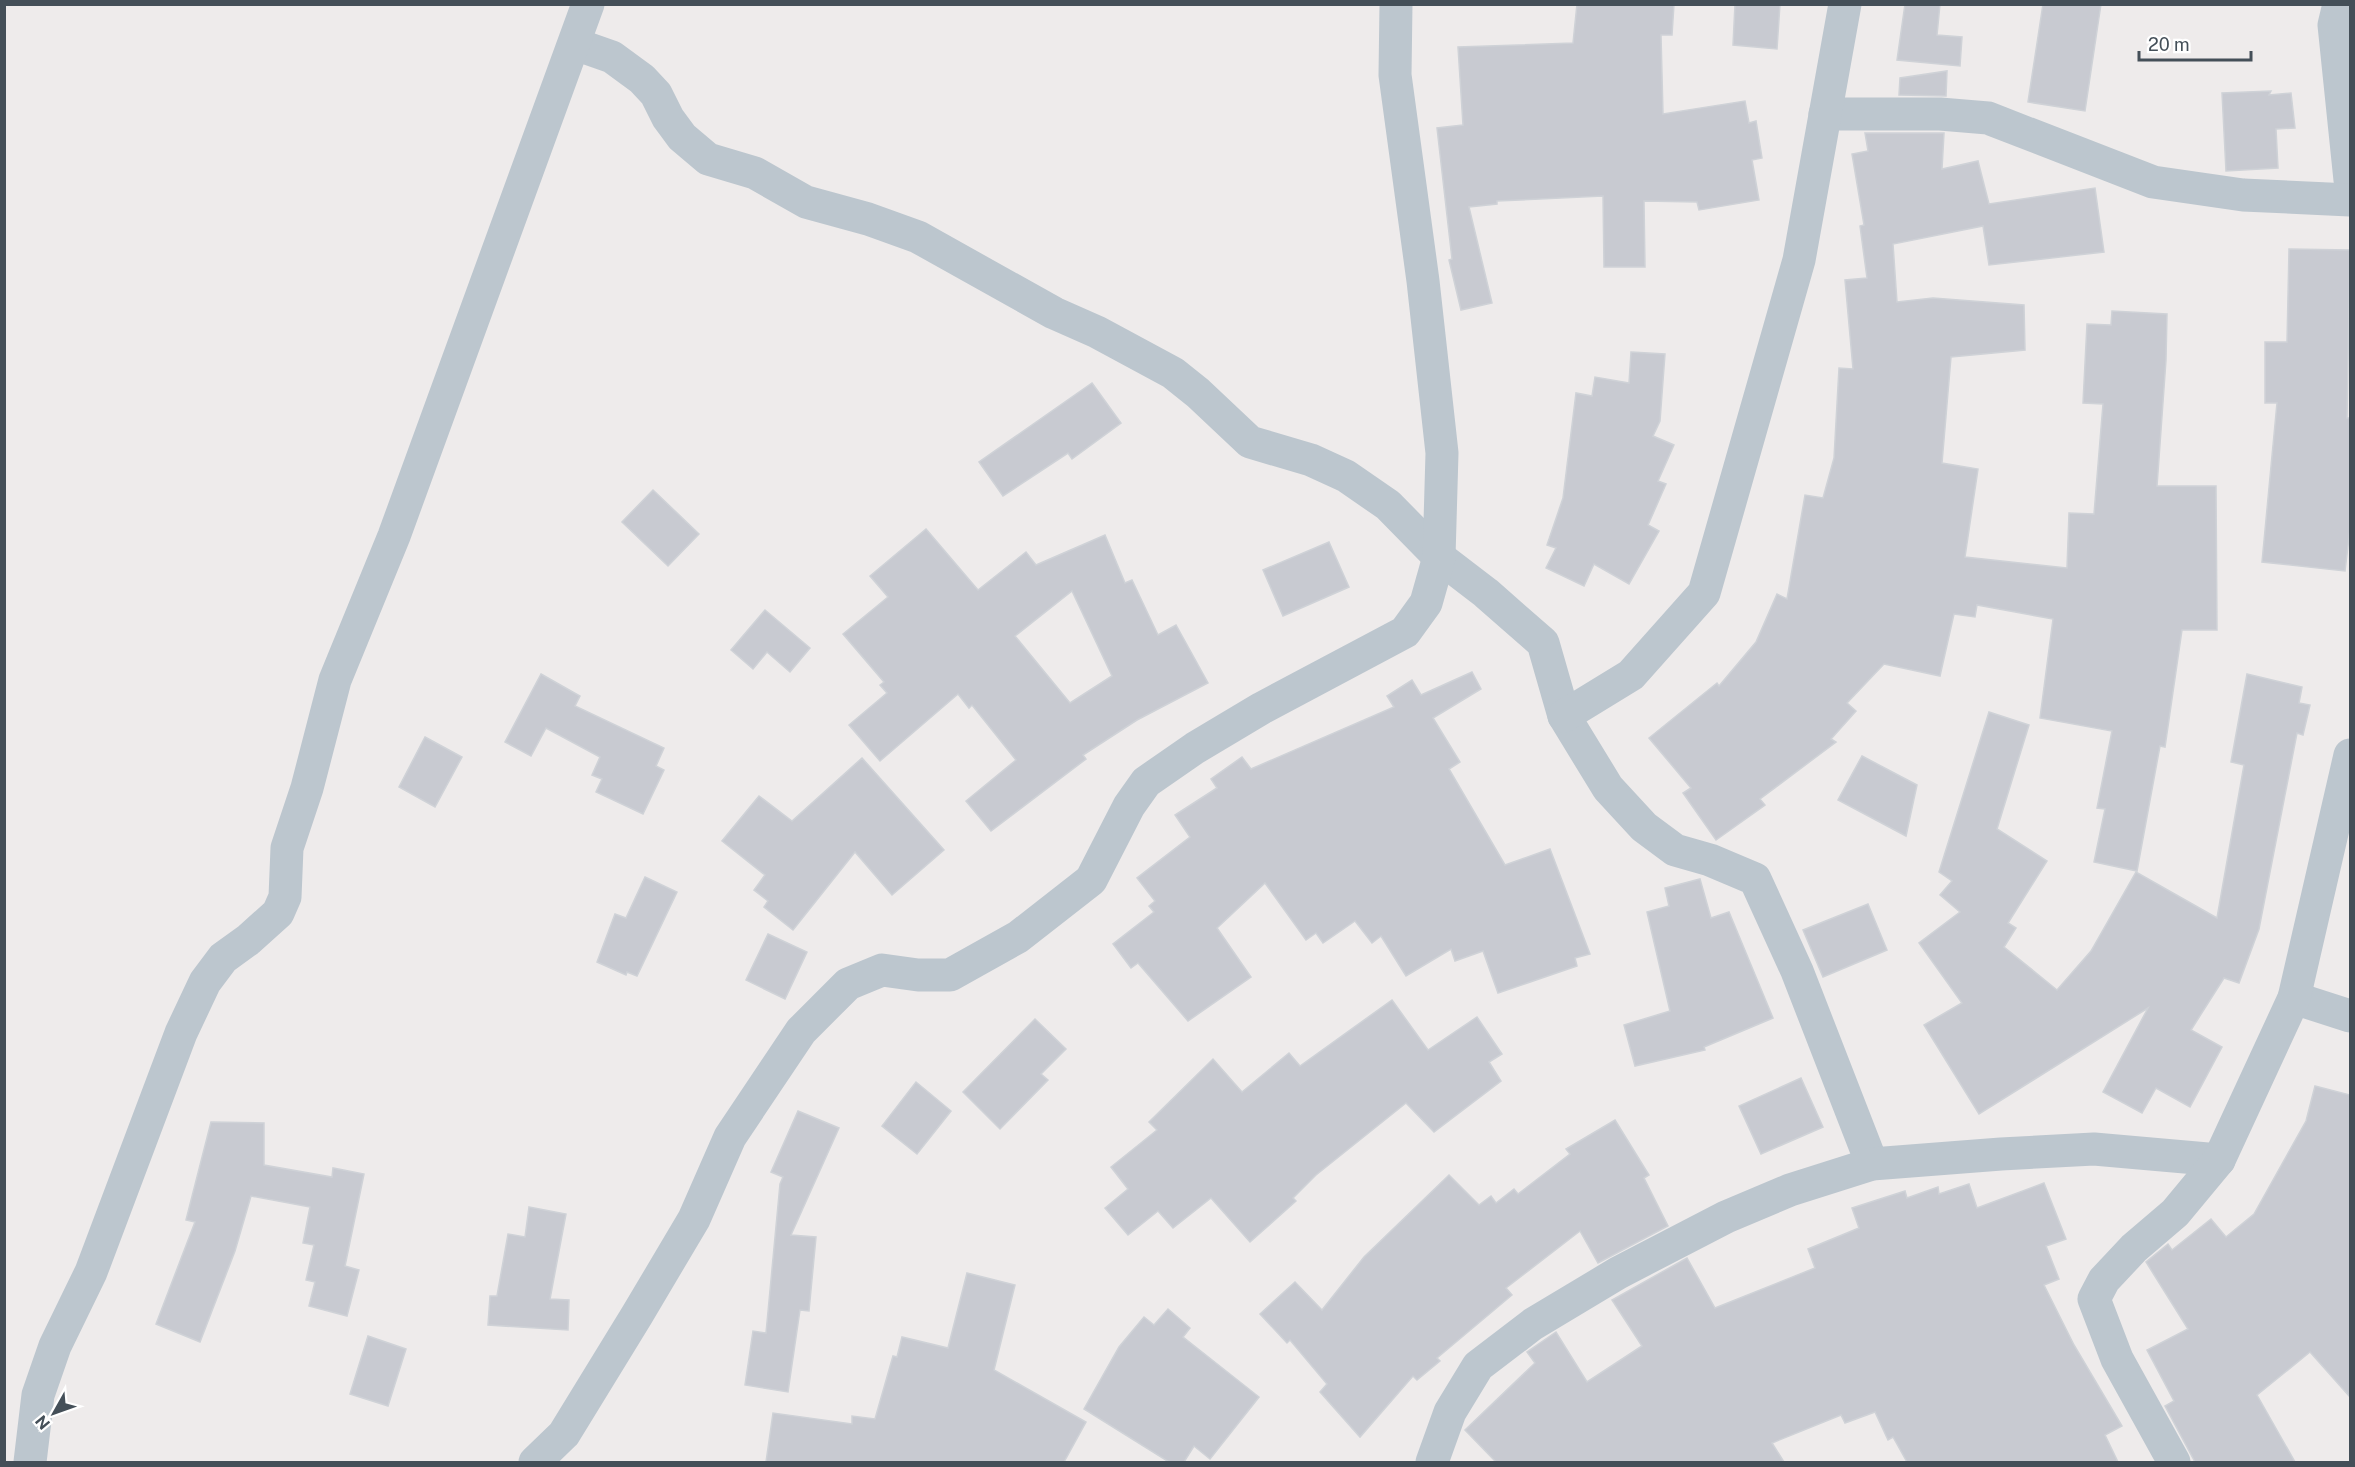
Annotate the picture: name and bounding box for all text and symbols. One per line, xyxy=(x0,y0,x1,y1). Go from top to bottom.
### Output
scale bar xyxy=(2139,24,2252,62)
text: 20 m xyxy=(2148,34,2190,55)
north arrow xyxy=(24,1383,84,1443)
text: N xyxy=(32,1411,54,1433)

